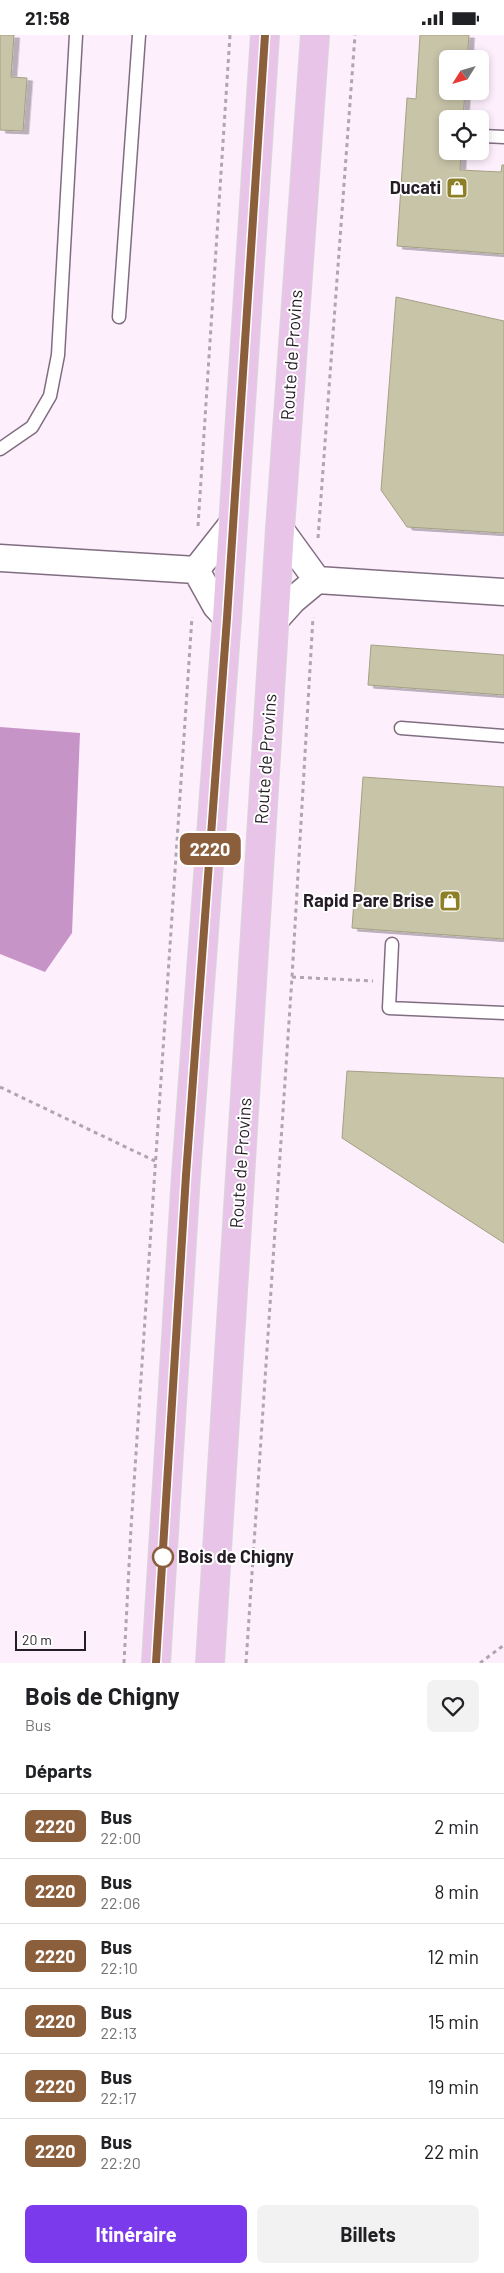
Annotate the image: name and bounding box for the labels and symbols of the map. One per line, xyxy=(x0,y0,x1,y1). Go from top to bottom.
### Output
north arrow xyxy=(439,50,489,100)
place label: Ducati xyxy=(390,176,441,198)
shop icon: Ducati xyxy=(445,176,469,200)
street label: Route de Provins xyxy=(275,289,307,421)
street label: Route de Provins xyxy=(249,693,281,825)
line badge: 2220 xyxy=(175,833,245,865)
place label: Rapid Pare Brise xyxy=(303,889,434,911)
shop icon: Rapid Pare Brise xyxy=(438,889,462,913)
street label: Route de Provins xyxy=(224,1097,256,1229)
place label: Bois de Chigny xyxy=(178,1545,294,1567)
marker: Bois de Chigny xyxy=(152,1546,174,1568)
scale bar xyxy=(15,1628,86,1651)

